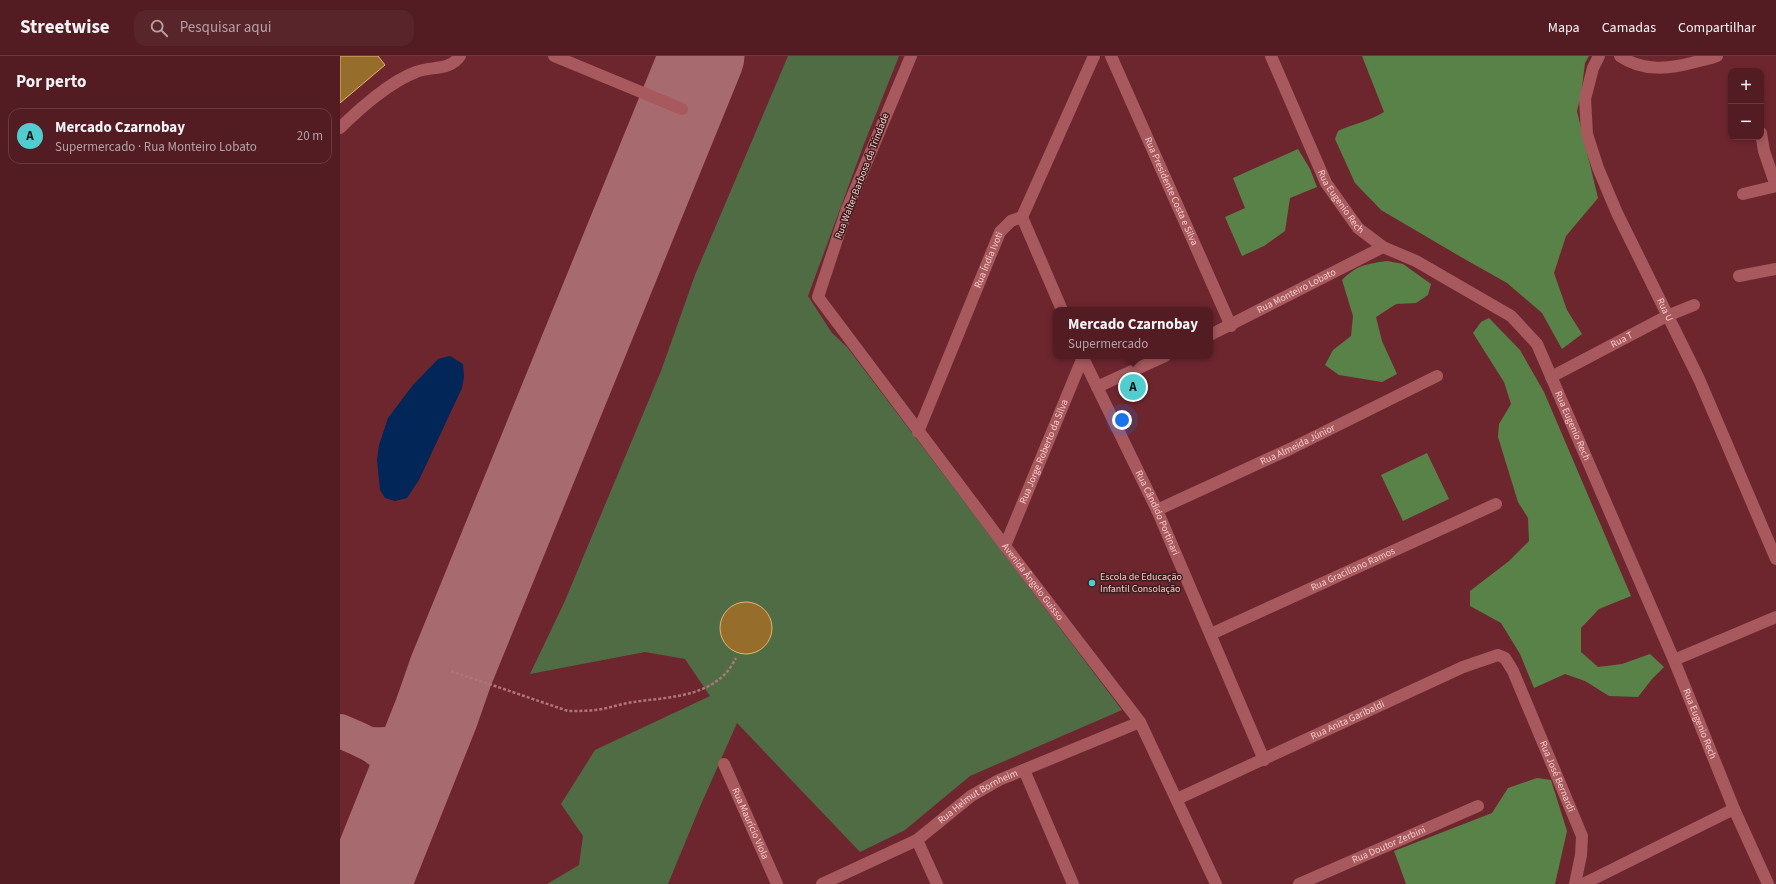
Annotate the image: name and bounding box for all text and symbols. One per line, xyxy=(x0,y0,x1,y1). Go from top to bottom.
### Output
search box xyxy=(134,10,414,46)
text: Streetwise xyxy=(20,14,110,41)
icon: search xyxy=(148,17,170,39)
text: Pesquisar aqui xyxy=(180,17,272,38)
text: Mapa xyxy=(1548,18,1580,38)
text: Camadas xyxy=(1602,18,1656,38)
text: Compartilhar xyxy=(1678,18,1756,38)
map controls xyxy=(1728,68,1764,140)
button: + xyxy=(1728,68,1764,104)
text: Por perto xyxy=(16,70,86,94)
button: − xyxy=(1728,104,1764,140)
street label: Rua Walter Barbosa da Trindade xyxy=(832,111,892,241)
text: Mercado Czarnobay xyxy=(55,117,185,138)
text: A xyxy=(26,127,34,145)
text: 20 m xyxy=(297,127,323,145)
street label: Rua Presidente Costa e Silva xyxy=(1141,135,1201,248)
text: Supermercado · Rua Monteiro Lobato xyxy=(55,138,257,156)
street label: Rua Eugenio Rech xyxy=(1314,168,1367,237)
street label: Rua Índia Ivoti xyxy=(971,230,1006,290)
street label: Rua Monteiro Lobato xyxy=(1254,265,1338,317)
street label: Rua U xyxy=(1653,296,1677,324)
popup xyxy=(1053,307,1213,359)
text: Mercado Czarnobay xyxy=(1068,314,1198,335)
street label: Rua T xyxy=(1608,328,1636,351)
text: Supermercado xyxy=(1068,335,1148,353)
pin: A xyxy=(1120,372,1146,402)
street label: Rua Eugenio Rech xyxy=(1551,389,1594,463)
street label: Rua Jorge Roberto da Silva xyxy=(1016,397,1072,506)
your location xyxy=(1112,410,1132,430)
street label: Rua Almeida Júnior xyxy=(1258,420,1338,469)
street label: Rua Cândido Portinari xyxy=(1132,468,1183,558)
street label: Avenida Ângelo Guisso xyxy=(998,540,1067,623)
street label: Rua Graciliano Ramos xyxy=(1309,544,1397,595)
place label: Escola de Educação Infantil Consolação xyxy=(1100,570,1182,596)
marker: Escola de Educação Infantil Consolação xyxy=(1087,578,1097,588)
street label: Rua Eugenio Rech xyxy=(1679,686,1720,761)
street label: Rua Anita Garibaldi xyxy=(1308,697,1387,743)
street label: Rua José Bernardi xyxy=(1536,739,1578,814)
street label: Rua Helmut Bornheim xyxy=(935,766,1020,827)
street label: Rua Maurício Viola xyxy=(728,785,772,862)
street label: Rua Doutor Zerbini xyxy=(1350,823,1428,867)

